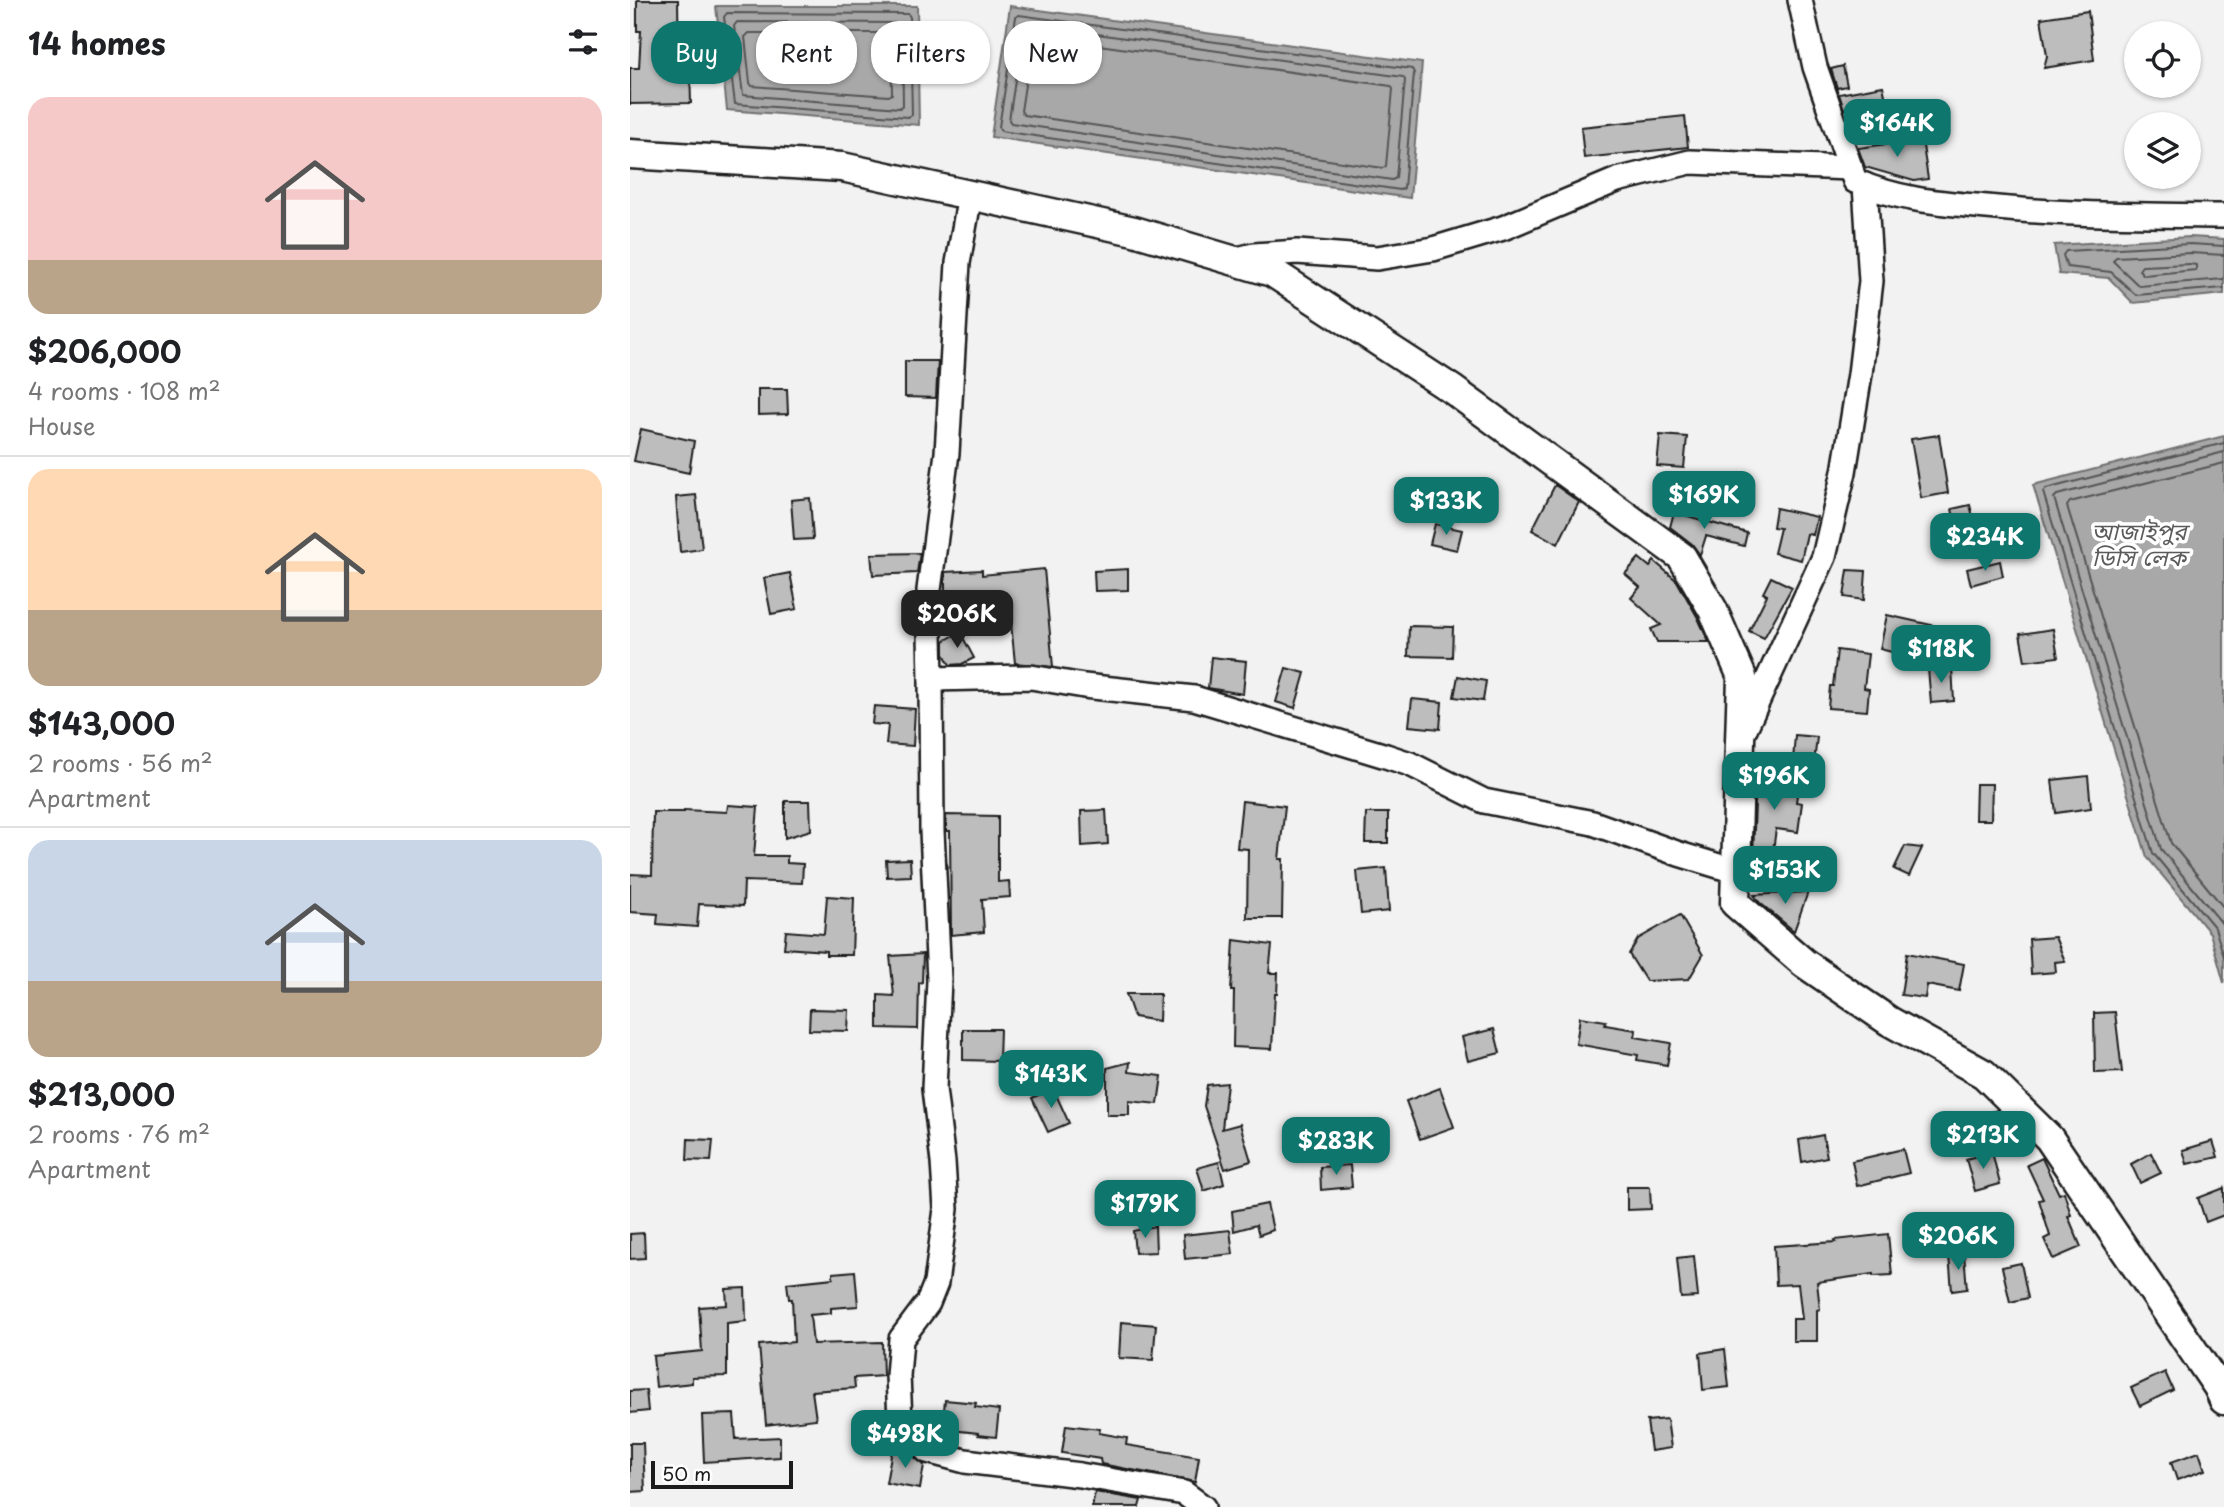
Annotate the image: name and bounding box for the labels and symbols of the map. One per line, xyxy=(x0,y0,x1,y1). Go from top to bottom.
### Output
pin: $164K xyxy=(1848,100,1946,159)
pin: $169K xyxy=(1655,472,1753,531)
pin: $133K xyxy=(1397,477,1495,537)
water label: আজাইপুর ডিসি লেক xyxy=(2091,513,2191,574)
pin: $234K xyxy=(1936,514,2034,573)
pin: $206K xyxy=(908,590,1006,650)
pin: $118K xyxy=(1892,626,1990,685)
pin: $196K xyxy=(1725,752,1823,812)
pin: $153K xyxy=(1736,846,1834,906)
pin: $143K xyxy=(1002,1050,1100,1110)
pin: $213K xyxy=(1934,1112,2032,1171)
pin: $283K xyxy=(1287,1118,1385,1177)
pin: $179K xyxy=(1096,1180,1194,1240)
pin: $206K xyxy=(1909,1212,2007,1272)
pin: $498K xyxy=(856,1410,954,1470)
scale bar xyxy=(651,1458,793,1490)

